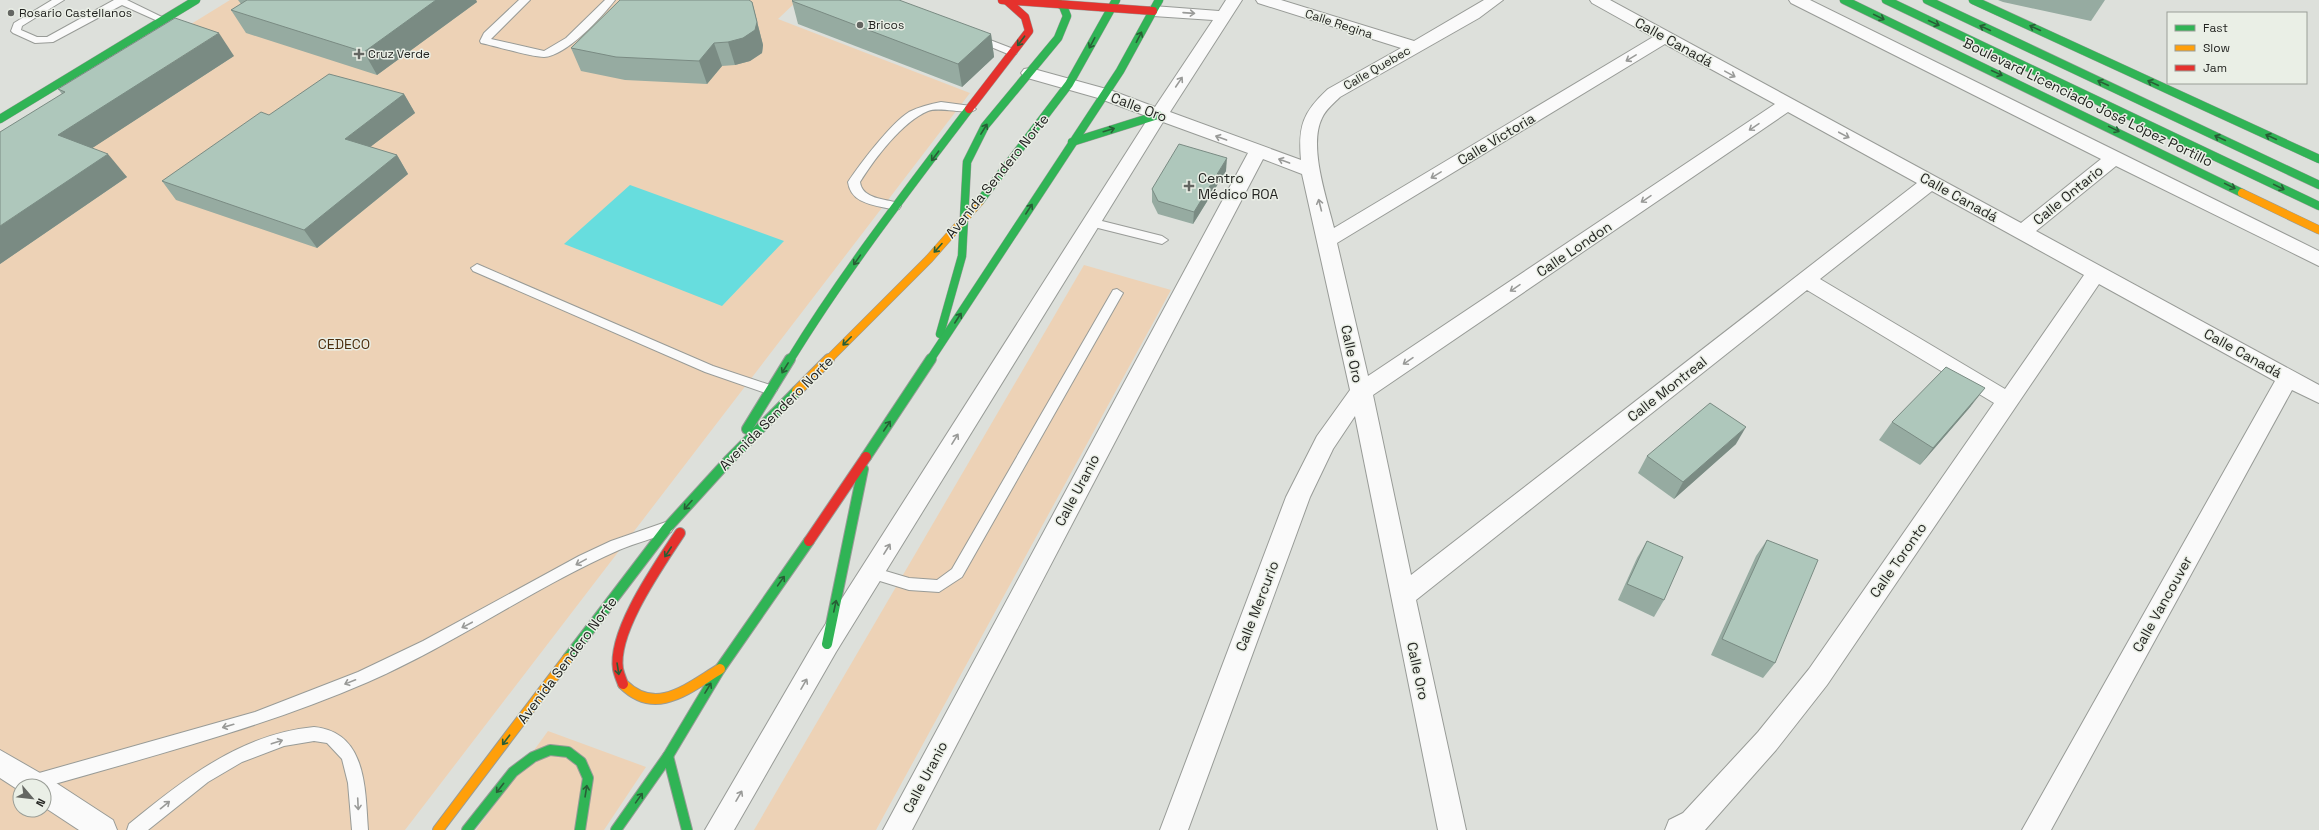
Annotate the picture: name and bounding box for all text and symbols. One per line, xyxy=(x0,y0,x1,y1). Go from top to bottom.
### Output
place label: Rosario Castellanos xyxy=(19,5,132,21)
street label: Calle Regina xyxy=(1303,6,1375,42)
marker: Rosario Castellanos xyxy=(6,8,16,18)
one-way arrow xyxy=(1182,10,1195,17)
legend xyxy=(2167,12,2307,84)
street label: Calle Canadá xyxy=(1632,13,1716,71)
one-way arrow xyxy=(1873,14,1885,21)
place label: Bricos xyxy=(868,17,904,33)
marker: Bricos xyxy=(855,20,865,30)
one-way arrow xyxy=(1928,20,1940,27)
text: Fast xyxy=(2203,20,2228,36)
one-way arrow xyxy=(1979,23,1991,31)
one-way arrow xyxy=(2029,24,2041,31)
one-way arrow xyxy=(1136,32,1144,44)
street label: Boulevard Licenciado José López Portillo xyxy=(1960,33,2216,171)
one-way arrow xyxy=(1017,35,1026,46)
one-way arrow xyxy=(1088,37,1095,49)
text: Slow xyxy=(2203,40,2230,56)
street label: Calle Quebec xyxy=(1340,42,1414,94)
place label: Cruz Verde xyxy=(368,46,430,62)
marker: Cruz Verde xyxy=(353,48,365,60)
one-way arrow xyxy=(1625,54,1637,62)
text: Jam xyxy=(2203,60,2227,76)
one-way arrow xyxy=(1724,70,1736,78)
one-way arrow xyxy=(1990,70,2002,77)
one-way arrow xyxy=(1175,77,1184,88)
one-way arrow xyxy=(2147,78,2159,86)
one-way arrow xyxy=(2097,79,2109,86)
street label: Calle Oro xyxy=(1108,88,1170,126)
street label: Calle Victoria xyxy=(1454,109,1538,169)
street label: Avenida Sendero Norte xyxy=(941,110,1053,242)
one-way arrow xyxy=(981,123,989,135)
one-way arrow xyxy=(1748,123,1760,131)
one-way arrow xyxy=(1103,126,1116,133)
one-way arrow xyxy=(2107,126,2119,133)
one-way arrow xyxy=(1838,132,1850,140)
one-way arrow xyxy=(1215,133,1227,141)
one-way arrow xyxy=(2265,133,2277,140)
one-way arrow xyxy=(2215,134,2227,141)
one-way arrow xyxy=(931,150,939,161)
one-way arrow xyxy=(1279,156,1291,164)
street label: Calle Ontario xyxy=(2029,161,2107,229)
street label: Calle Canadá xyxy=(1917,168,2001,226)
place label: Centro Médico ROA xyxy=(1198,169,1279,203)
one-way arrow xyxy=(1430,172,1442,180)
marker: Centro Médico ROA xyxy=(1183,180,1195,192)
one-way arrow xyxy=(2224,183,2236,190)
one-way arrow xyxy=(2273,184,2285,191)
one-way arrow xyxy=(1641,195,1652,203)
one-way arrow xyxy=(1315,199,1323,212)
one-way arrow xyxy=(1025,203,1033,214)
street label: Calle London xyxy=(1533,217,1615,281)
one-way arrow xyxy=(934,243,943,253)
one-way arrow xyxy=(853,254,861,265)
one-way arrow xyxy=(1510,284,1521,292)
one-way arrow xyxy=(955,312,963,324)
street label: Calle Oro xyxy=(1337,323,1367,385)
street label: Calle Canadá xyxy=(2201,324,2285,382)
park label: CEDECO xyxy=(318,335,370,353)
one-way arrow xyxy=(842,336,852,346)
street label: Avenida Sendero Norte xyxy=(715,352,837,474)
street label: Calle Montreal xyxy=(1624,352,1710,426)
one-way arrow xyxy=(1402,357,1414,365)
one-way arrow xyxy=(781,362,789,373)
one-way arrow xyxy=(883,421,891,432)
one-way arrow xyxy=(952,433,960,445)
street label: Calle Uranio xyxy=(1051,451,1103,529)
one-way arrow xyxy=(684,499,693,509)
street label: Calle Toronto xyxy=(1865,519,1931,601)
one-way arrow xyxy=(883,543,891,555)
one-way arrow xyxy=(663,546,672,557)
street label: Calle Vancouver xyxy=(2128,553,2196,655)
street label: Calle Mercurio xyxy=(1231,558,1283,654)
one-way arrow xyxy=(575,559,587,567)
one-way arrow xyxy=(777,575,785,586)
street label: Avenida Sendero Norte xyxy=(513,593,621,727)
one-way arrow xyxy=(832,600,840,613)
one-way arrow xyxy=(461,622,473,629)
street label: Calle Oro xyxy=(1403,640,1433,702)
one-way arrow xyxy=(614,663,622,676)
one-way arrow xyxy=(801,678,809,690)
one-way arrow xyxy=(345,679,357,687)
one-way arrow xyxy=(705,683,713,695)
one-way arrow xyxy=(222,723,235,730)
one-way arrow xyxy=(502,735,510,746)
one-way arrow xyxy=(271,738,284,745)
street label: Calle Uranio xyxy=(899,738,951,816)
north arrow xyxy=(12,778,52,818)
one-way arrow xyxy=(496,783,505,794)
one-way arrow xyxy=(582,785,590,798)
one-way arrow xyxy=(735,791,743,802)
one-way arrow xyxy=(635,793,643,804)
text: N xyxy=(33,796,49,809)
one-way arrow xyxy=(354,797,362,810)
one-way arrow xyxy=(160,801,171,810)

